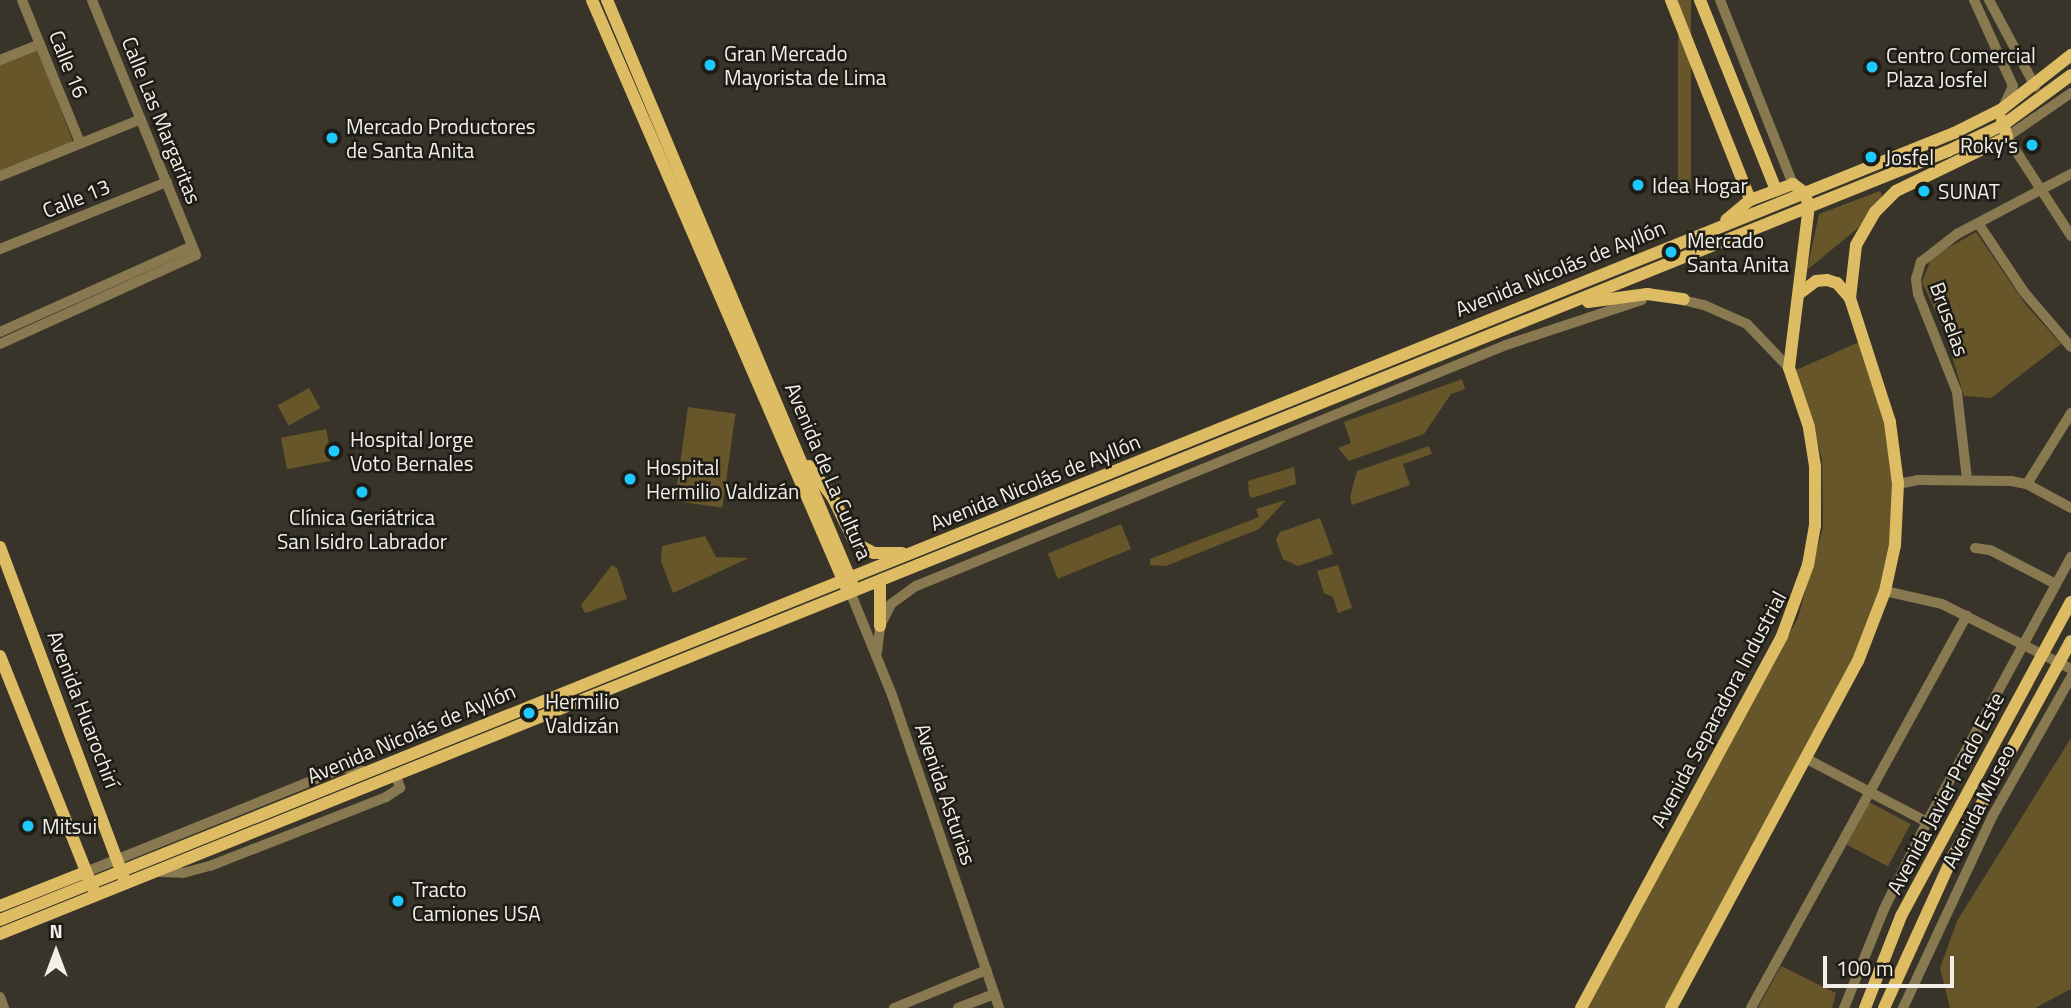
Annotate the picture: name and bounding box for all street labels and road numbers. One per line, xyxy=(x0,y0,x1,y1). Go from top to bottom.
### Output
street label: Calle 16 xyxy=(44,27,94,101)
street label: Calle Las Margaritas xyxy=(117,33,207,207)
street label: Calle 13 xyxy=(39,173,113,223)
street label: Avenida Nicolás de Ayllón xyxy=(1451,214,1669,322)
street label: Bruselas xyxy=(1925,279,1975,359)
street label: Avenida de La Cultura xyxy=(780,379,878,563)
street label: Avenida Nicolás de Ayllón xyxy=(926,428,1144,536)
street label: Avenida Separadora Industrial xyxy=(1645,587,1791,831)
street label: Avenida Huarochirí xyxy=(43,627,125,791)
street label: Avenida Nicolás de Ayllón xyxy=(303,678,519,788)
street label: Avenida Javier Prado Este xyxy=(1881,688,2009,898)
street label: Avenida Asturias xyxy=(910,720,982,868)
street label: Avenida Museo xyxy=(1936,740,2020,872)

